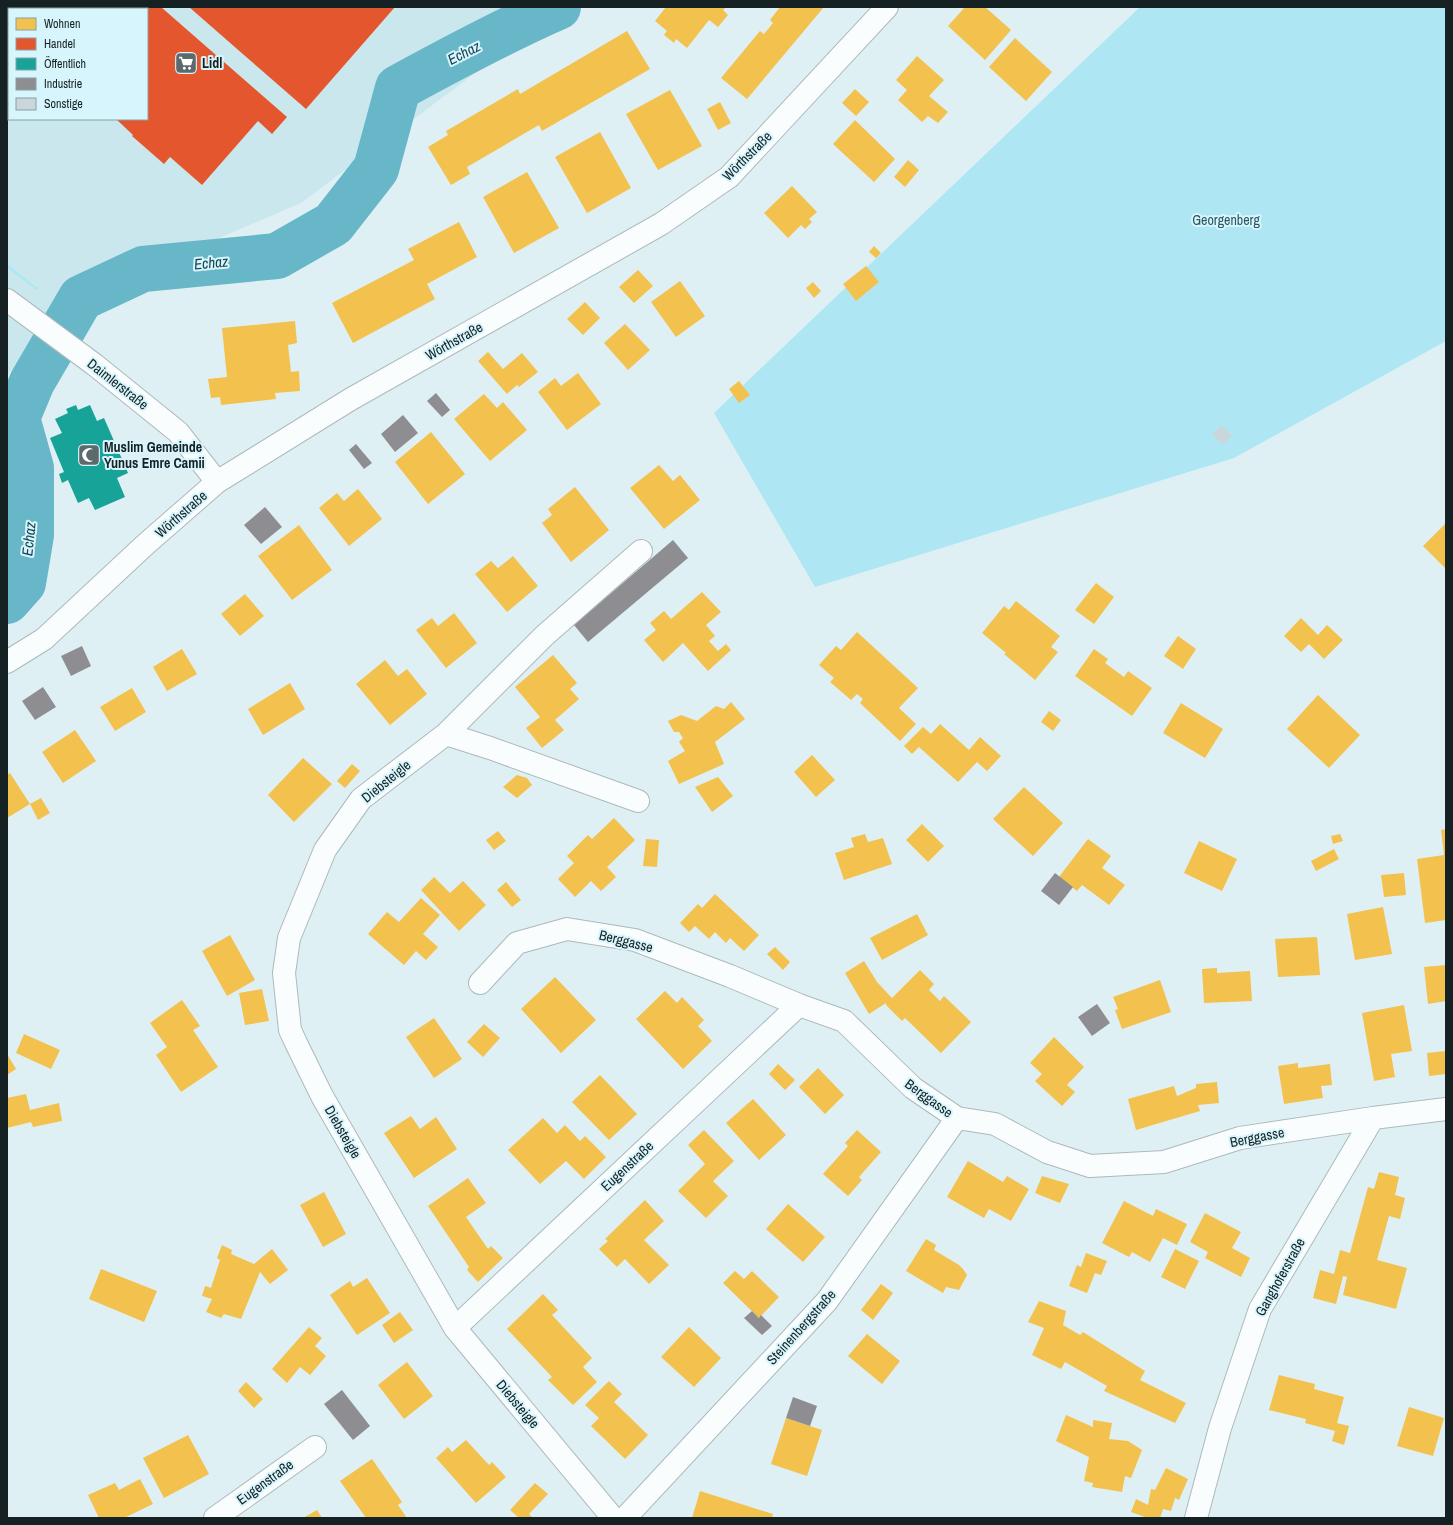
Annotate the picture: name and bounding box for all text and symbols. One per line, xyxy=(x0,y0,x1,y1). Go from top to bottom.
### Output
legend xyxy=(8,8,148,120)
text: Wohnen xyxy=(44,16,80,32)
water label: Echaz xyxy=(444,35,485,70)
text: Handel xyxy=(44,36,75,52)
supermarket icon: Lidl xyxy=(173,50,199,76)
place label: Lidl xyxy=(202,54,222,72)
text: Öffentlich xyxy=(44,55,86,72)
text: Industrie xyxy=(44,76,82,92)
text: Sonstige xyxy=(44,96,83,112)
street label: Wörthstraße xyxy=(718,127,776,185)
park label: Georgenberg xyxy=(1192,211,1260,229)
water label: Echaz xyxy=(193,250,230,274)
street label: Wörthstraße xyxy=(422,318,486,364)
street label: Daimlerstraße xyxy=(84,355,152,413)
place label: Muslim Gemeinde Yunus Emre Camii xyxy=(104,438,205,472)
mosque icon: Muslim Gemeinde Yunus Emre Camii xyxy=(76,442,102,468)
street label: Wörthstraße xyxy=(151,487,211,541)
water label: Echaz xyxy=(16,520,41,557)
street label: Diebsteigle xyxy=(358,756,414,806)
street label: Berggasse xyxy=(597,926,655,956)
street label: Berggasse xyxy=(902,1075,956,1121)
street label: Diebsteigle xyxy=(321,1102,365,1162)
street label: Berggasse xyxy=(1228,1123,1286,1151)
street label: Eugenstraße xyxy=(597,1137,657,1195)
street label: Ganghoferstraße xyxy=(1251,1235,1309,1319)
street label: Steinenbergstraße xyxy=(762,1286,840,1368)
street label: Diebsteigle xyxy=(492,1376,544,1432)
street label: Eugenstraße xyxy=(233,1455,297,1509)

